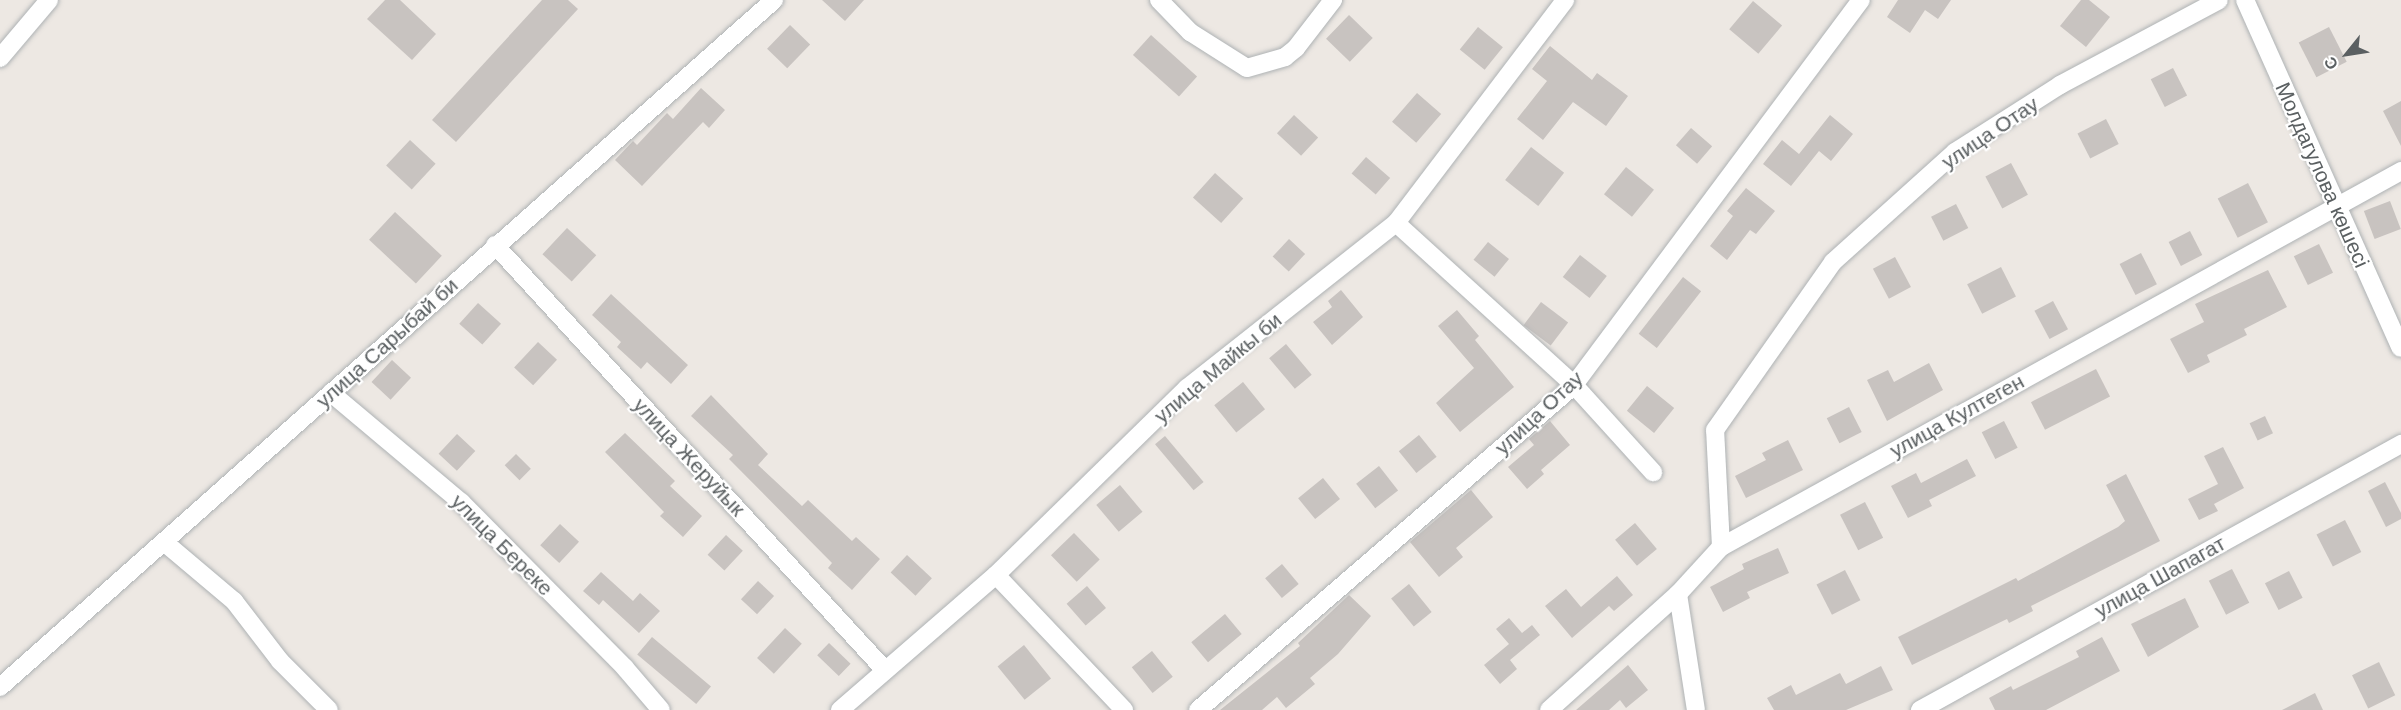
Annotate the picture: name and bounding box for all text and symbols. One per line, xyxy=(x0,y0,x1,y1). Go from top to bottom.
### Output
north arrow xyxy=(2317,24,2377,84)
text: С xyxy=(2321,54,2341,73)
street label: Молдагулова көшесі xyxy=(2270,79,2374,271)
street label: улица Отау xyxy=(1937,91,2043,175)
street label: улица Сарыбай би xyxy=(311,273,463,413)
street label: улица Майкы би xyxy=(1149,307,1287,429)
street label: улица Отау xyxy=(1490,366,1588,460)
street label: улица Култеген xyxy=(1885,369,2029,463)
street label: улица Жеруйык xyxy=(628,393,750,521)
street label: улица Береке xyxy=(446,489,558,601)
street label: улица Шапагат xyxy=(2090,531,2230,623)

